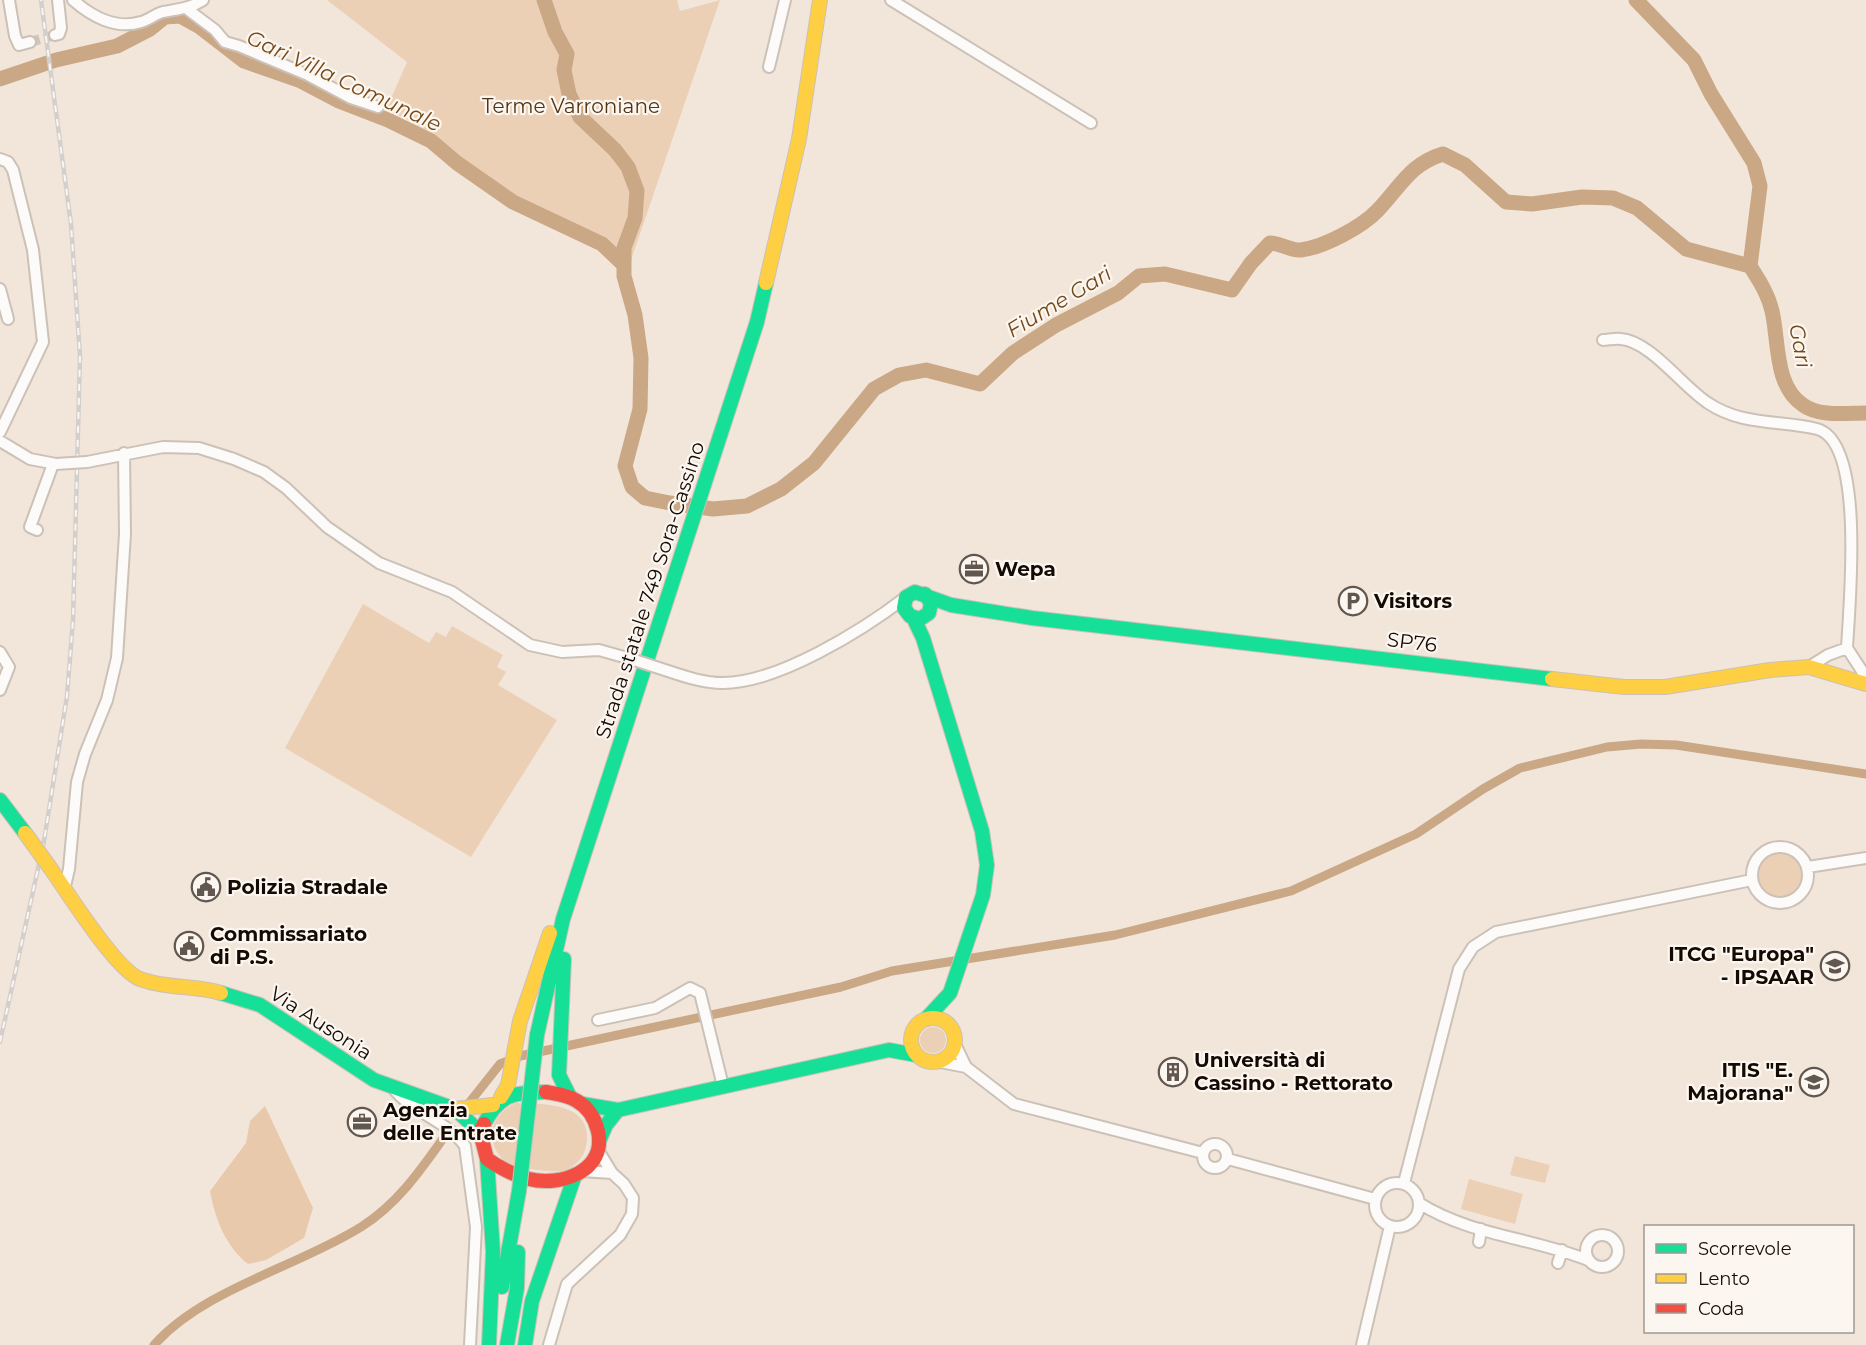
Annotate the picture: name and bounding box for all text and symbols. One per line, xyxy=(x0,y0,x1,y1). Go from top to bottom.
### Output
water label: Gari Villa Comunale xyxy=(243,24,445,137)
park label: Terme Varroniane xyxy=(482,94,660,118)
water label: Fiume Gari xyxy=(1002,260,1116,343)
water label: Gari xyxy=(1784,322,1817,370)
street label: Strada statale 749 Sora-Cassino xyxy=(591,438,709,742)
office icon: Wepa xyxy=(958,553,990,585)
place label: Wepa xyxy=(995,557,1056,581)
parking icon: Visitors xyxy=(1337,585,1369,617)
place label: Visitors xyxy=(1373,589,1453,613)
street label: SP76 xyxy=(1386,627,1438,657)
public building icon: Polizia Stradale xyxy=(190,871,222,903)
place label: Polizia Stradale xyxy=(227,875,388,899)
place label: Commissariato di P.S. xyxy=(210,922,367,969)
public building icon: Commissariato di P.S. xyxy=(173,930,205,962)
place label: ITCG "Europa" - IPSAAR xyxy=(1668,942,1814,989)
school or university icon: ITCG "Europa" - IPSAAR xyxy=(1819,950,1851,982)
street label: Via Ausonia xyxy=(266,981,376,1065)
place label: Università di Cassino - Rettorato xyxy=(1194,1048,1393,1095)
building icon: Università di Cassino - Rettorato xyxy=(1157,1056,1189,1088)
place label: ITIS "E. Majorana" xyxy=(1687,1058,1793,1105)
school or university icon: ITIS "E. Majorana" xyxy=(1798,1066,1830,1098)
place label: Agenzia delle Entrate xyxy=(382,1098,517,1145)
office icon: Agenzia delle Entrate xyxy=(346,1106,378,1138)
legend xyxy=(1644,1225,1854,1333)
text: Scorrevole xyxy=(1698,1238,1792,1260)
text: Lento xyxy=(1698,1268,1750,1290)
text: Coda xyxy=(1698,1298,1744,1320)

